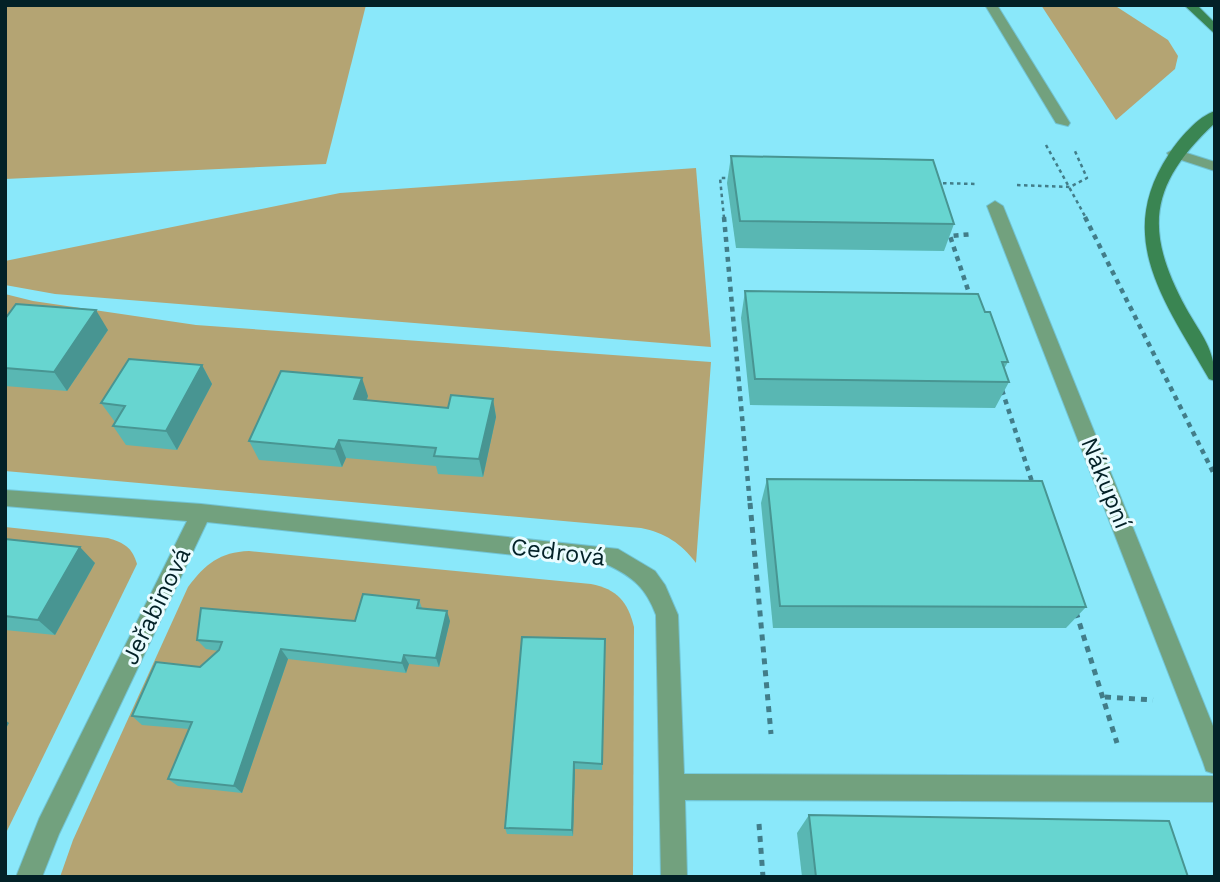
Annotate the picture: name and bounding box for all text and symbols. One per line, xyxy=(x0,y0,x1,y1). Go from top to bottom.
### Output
street label: Nákupní xyxy=(1075,433,1137,533)
street label: Cedrová xyxy=(509,532,607,572)
street label: Jeřabinová xyxy=(116,543,196,669)

